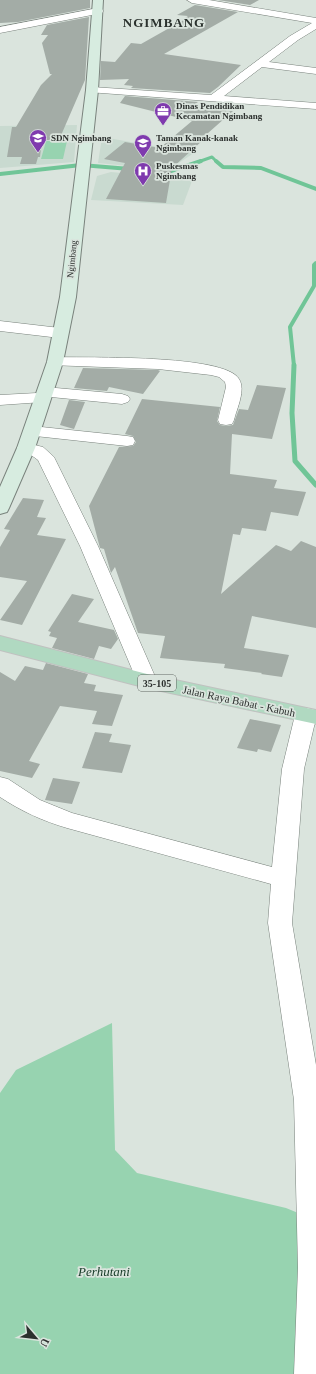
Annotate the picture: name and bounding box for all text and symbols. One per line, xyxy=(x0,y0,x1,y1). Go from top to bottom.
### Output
district label: NGIMBANG xyxy=(123,15,205,30)
office icon: Dinas Pendidikan Kecamatan Ngimbang xyxy=(153,101,173,126)
place label: Dinas Pendidikan Kecamatan Ngimbang xyxy=(176,101,263,121)
school or university icon: SDN Ngimbang xyxy=(28,128,48,153)
place label: SDN Ngimbang xyxy=(51,133,112,143)
school or university icon: Taman Kanak-kanak Ngimbang xyxy=(133,133,153,158)
place label: Taman Kanak-kanak Ngimbang xyxy=(156,133,238,153)
hospital icon: Puskesmas Ngimbang xyxy=(133,161,153,186)
place label: Puskesmas Ngimbang xyxy=(156,161,199,181)
street label: Ngimbang xyxy=(65,239,79,278)
road number: 35-105 xyxy=(138,675,176,691)
street label: Jalan Raya Babat - Kabuh xyxy=(182,683,297,719)
park label: Perhutani xyxy=(77,1264,130,1279)
north arrow xyxy=(16,1318,56,1358)
text: U xyxy=(38,1336,52,1349)

